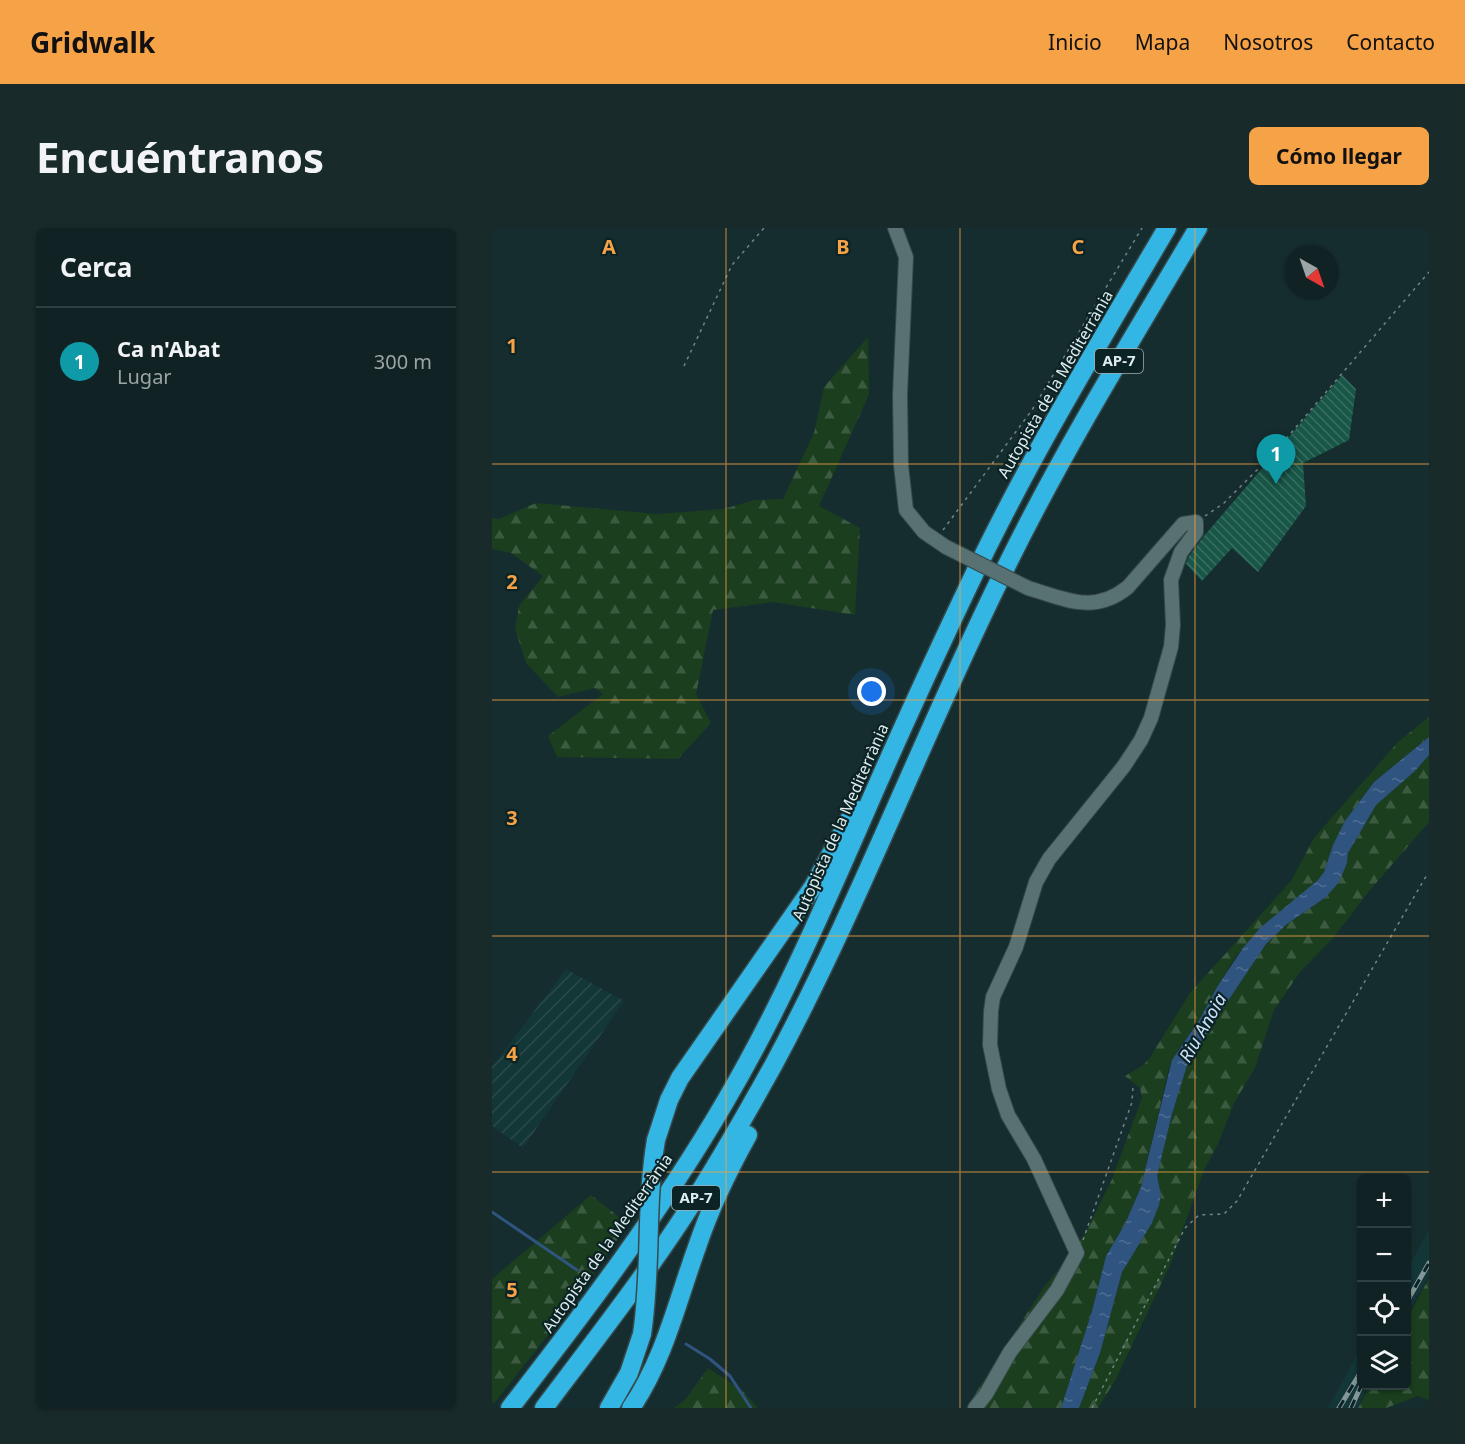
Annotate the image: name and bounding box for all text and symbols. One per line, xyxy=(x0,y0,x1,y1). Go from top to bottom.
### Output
text: Gridwalk xyxy=(30,23,155,61)
text: Inicio xyxy=(1048,28,1102,56)
text: Mapa xyxy=(1135,28,1190,56)
text: Nosotros xyxy=(1223,28,1313,56)
text: Contacto xyxy=(1346,28,1435,56)
button: Cómo llegar xyxy=(1249,127,1429,185)
text: Encuéntranos xyxy=(36,128,324,185)
text: A xyxy=(602,233,616,260)
text: B xyxy=(836,233,850,260)
text: C xyxy=(1072,233,1085,260)
north arrow xyxy=(1285,246,1339,300)
text: Cerca xyxy=(60,249,132,285)
street label: Autopista de la Mediterrània xyxy=(992,286,1118,482)
text: 1 xyxy=(506,332,518,359)
text: Ca n'Abat xyxy=(117,333,220,363)
text: 1 xyxy=(74,348,85,375)
text: 300 m xyxy=(374,348,432,375)
road number: AP-7 xyxy=(1095,349,1143,373)
text: Lugar xyxy=(117,363,172,390)
pin: 1 xyxy=(1256,434,1296,484)
text: 2 xyxy=(506,568,518,595)
your location xyxy=(857,677,886,706)
street label: Autopista de la Mediterrània xyxy=(787,720,893,924)
text: 3 xyxy=(506,804,518,831)
water label: Riu Anoia xyxy=(1173,989,1231,1066)
text: 4 xyxy=(506,1040,518,1067)
street label: Autopista de la Mediterrània xyxy=(537,1149,677,1337)
map controls xyxy=(1357,1174,1411,1390)
button: + xyxy=(1357,1174,1411,1228)
road number: AP-7 xyxy=(672,1186,720,1210)
button: − xyxy=(1357,1228,1411,1282)
text: 5 xyxy=(506,1276,518,1303)
button: locate xyxy=(1357,1282,1411,1336)
button: layers xyxy=(1357,1336,1411,1390)

